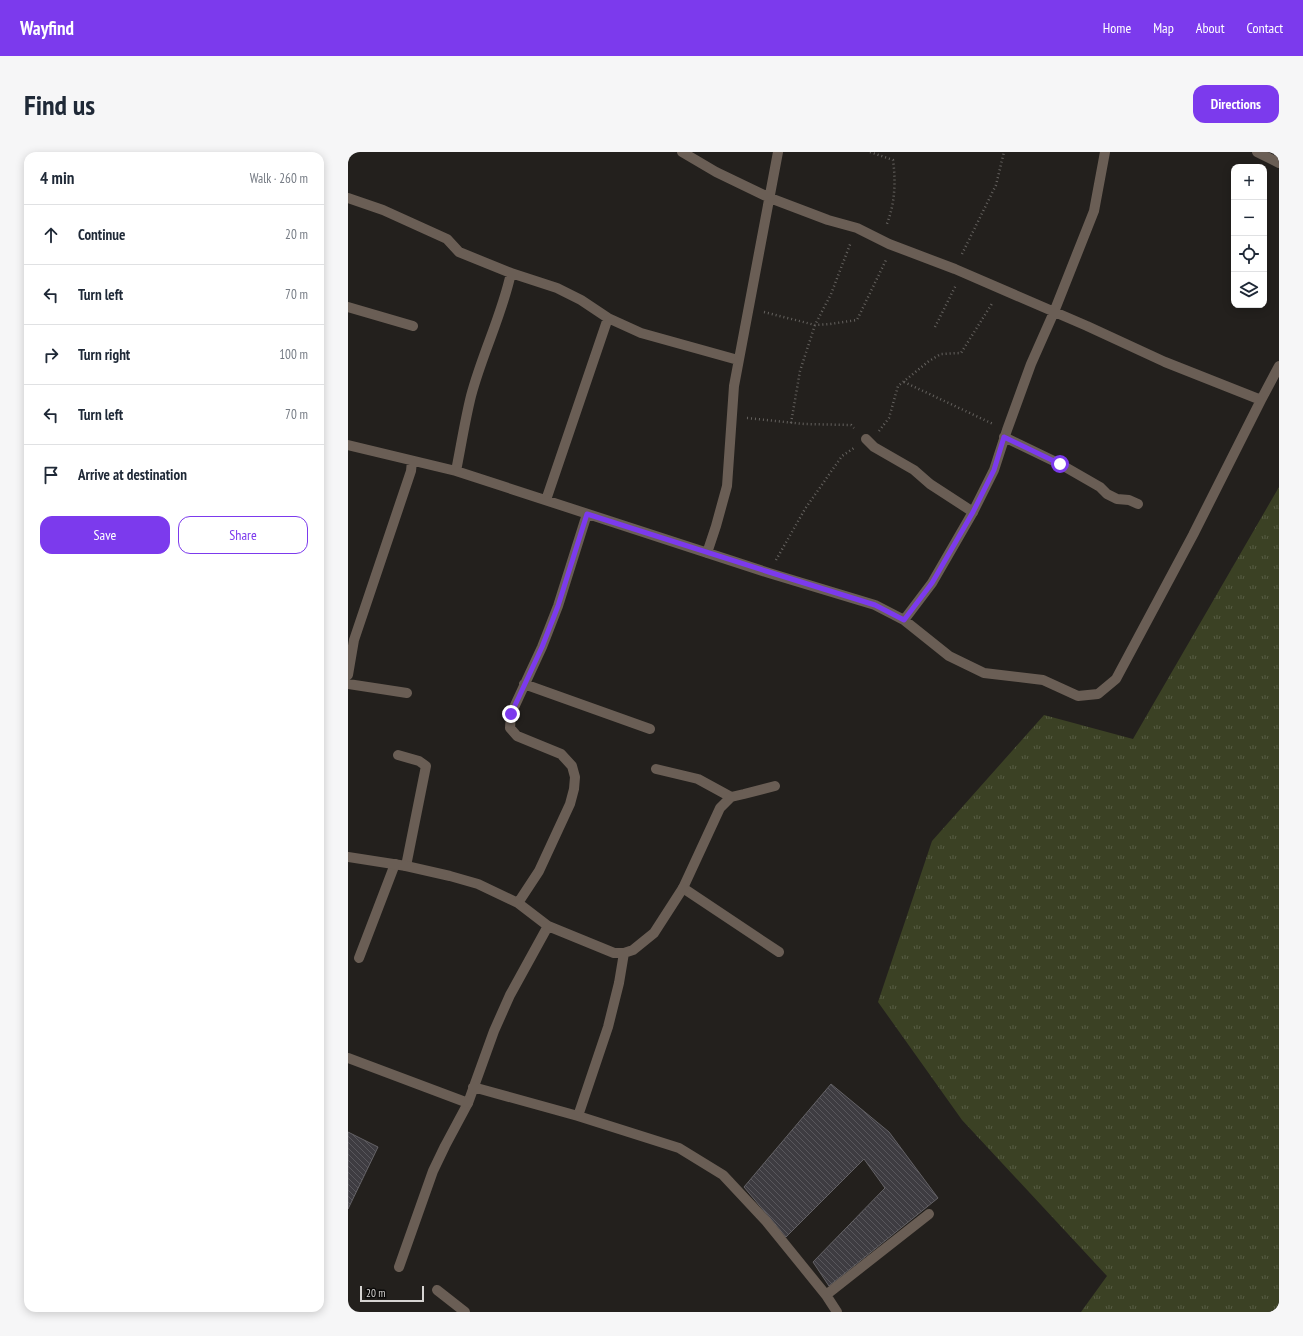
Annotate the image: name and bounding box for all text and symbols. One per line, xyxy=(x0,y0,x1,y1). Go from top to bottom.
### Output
text: Wayfind xyxy=(20,16,74,40)
text: Home xyxy=(1103,19,1131,37)
text: Map xyxy=(1153,19,1174,37)
text: About xyxy=(1196,19,1225,37)
text: Contact xyxy=(1247,19,1283,37)
button: Directions xyxy=(1193,85,1279,123)
text: Find us xyxy=(24,86,95,123)
map controls xyxy=(1231,164,1267,308)
button: + xyxy=(1231,164,1267,200)
text: 4 min xyxy=(40,167,74,189)
text: Walk · 260 m xyxy=(250,170,308,187)
button: − xyxy=(1231,200,1267,236)
icon: ahead xyxy=(40,224,62,246)
text: Continue xyxy=(78,225,125,244)
text: 20 m xyxy=(285,226,308,243)
button: locate xyxy=(1231,236,1267,272)
button: layers xyxy=(1231,272,1267,308)
icon: left xyxy=(40,284,62,306)
text: Turn left xyxy=(78,285,123,304)
text: 70 m xyxy=(285,286,308,303)
icon: right xyxy=(40,344,62,366)
text: Turn right xyxy=(78,345,130,364)
text: 100 m xyxy=(279,346,308,363)
icon: left xyxy=(40,404,62,426)
text: Turn left xyxy=(78,405,123,424)
text: 70 m xyxy=(285,406,308,423)
route start xyxy=(1051,455,1069,473)
icon: arrive xyxy=(40,464,62,486)
text: Arrive at destination xyxy=(78,465,187,484)
button: Save xyxy=(40,516,170,554)
button: Share xyxy=(178,516,308,554)
route end xyxy=(502,705,520,723)
scale bar xyxy=(360,1284,424,1303)
text: 20 m xyxy=(366,1286,385,1300)

